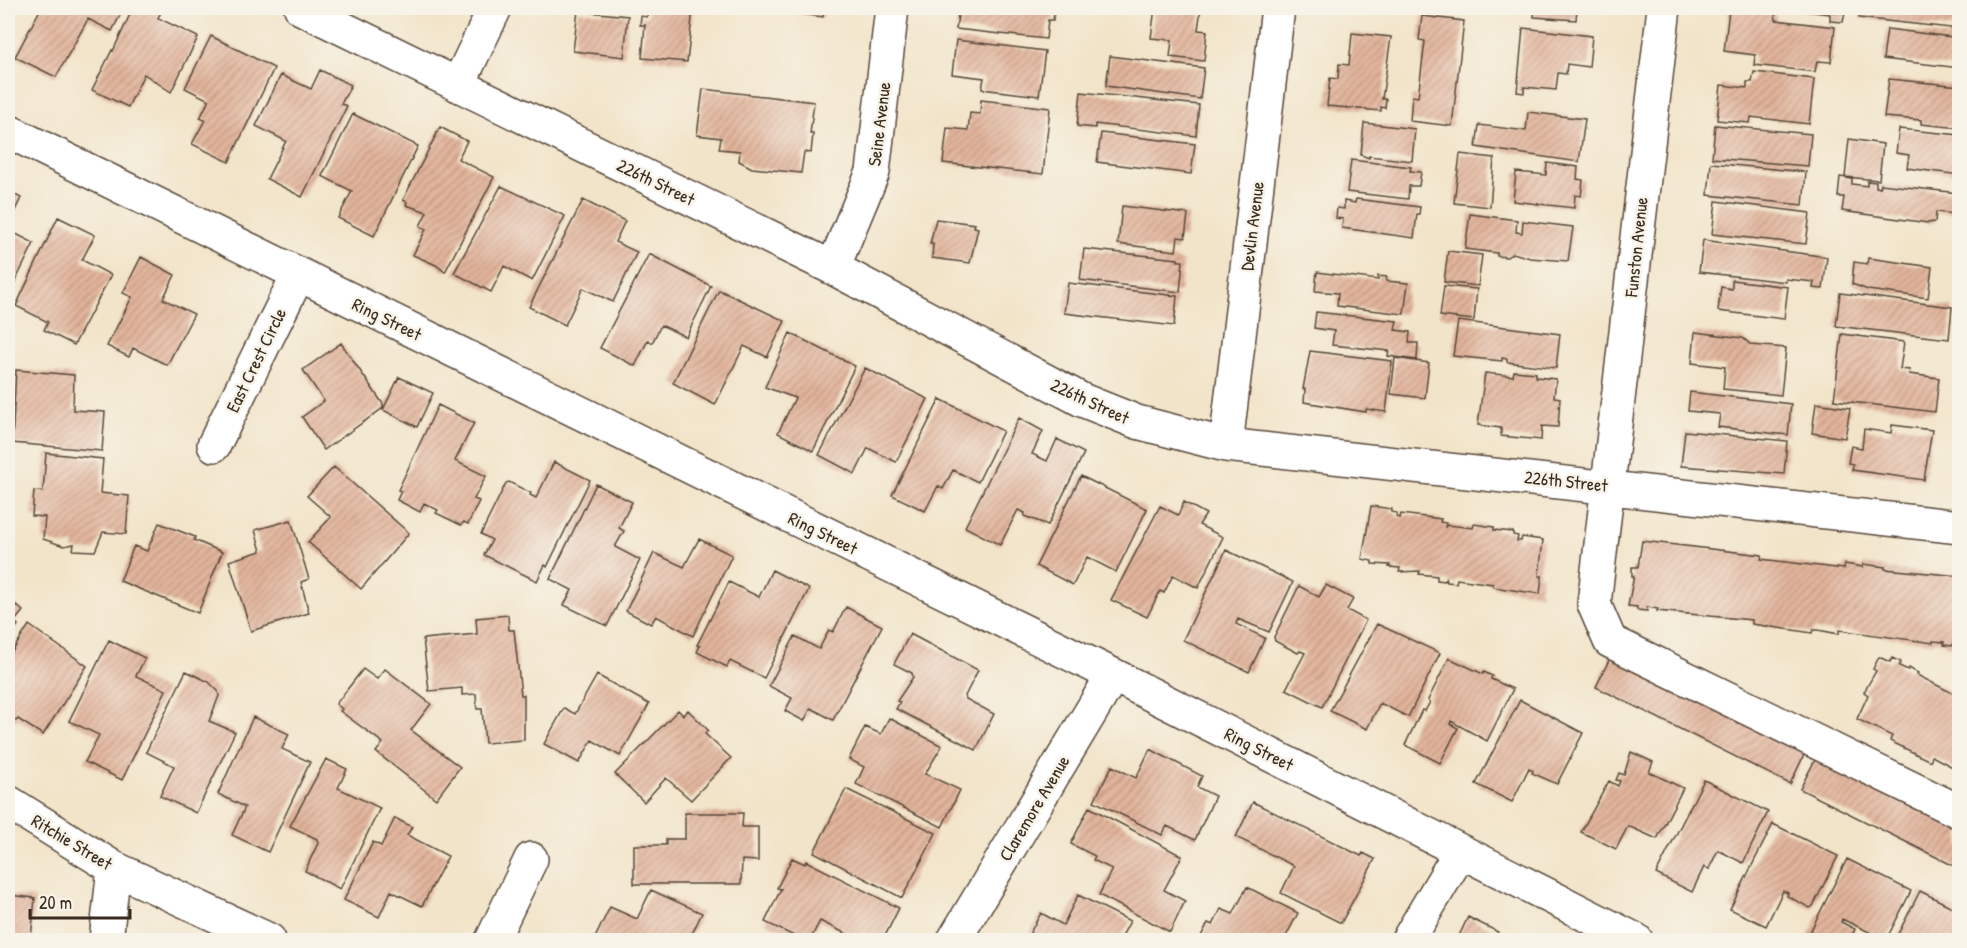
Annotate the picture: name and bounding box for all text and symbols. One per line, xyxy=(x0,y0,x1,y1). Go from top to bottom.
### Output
street label: Seine Avenue xyxy=(861,81,897,167)
street label: 226th Street xyxy=(613,152,700,212)
street label: Devlin Avenue xyxy=(1234,180,1270,272)
street label: Funston Avenue xyxy=(1618,196,1654,299)
street label: Ring Street xyxy=(348,291,427,347)
street label: East Crest Circle xyxy=(220,304,292,416)
street label: 226th Street xyxy=(1047,372,1134,430)
street label: 226th Street xyxy=(1523,464,1610,498)
street label: Ring Street xyxy=(784,505,863,561)
street label: Ring Street xyxy=(1220,721,1299,777)
street label: Claremore Avenue xyxy=(993,750,1075,866)
street label: Ritchie Street xyxy=(27,808,118,876)
scale bar xyxy=(30,882,130,920)
text: 20 m xyxy=(39,890,72,915)

